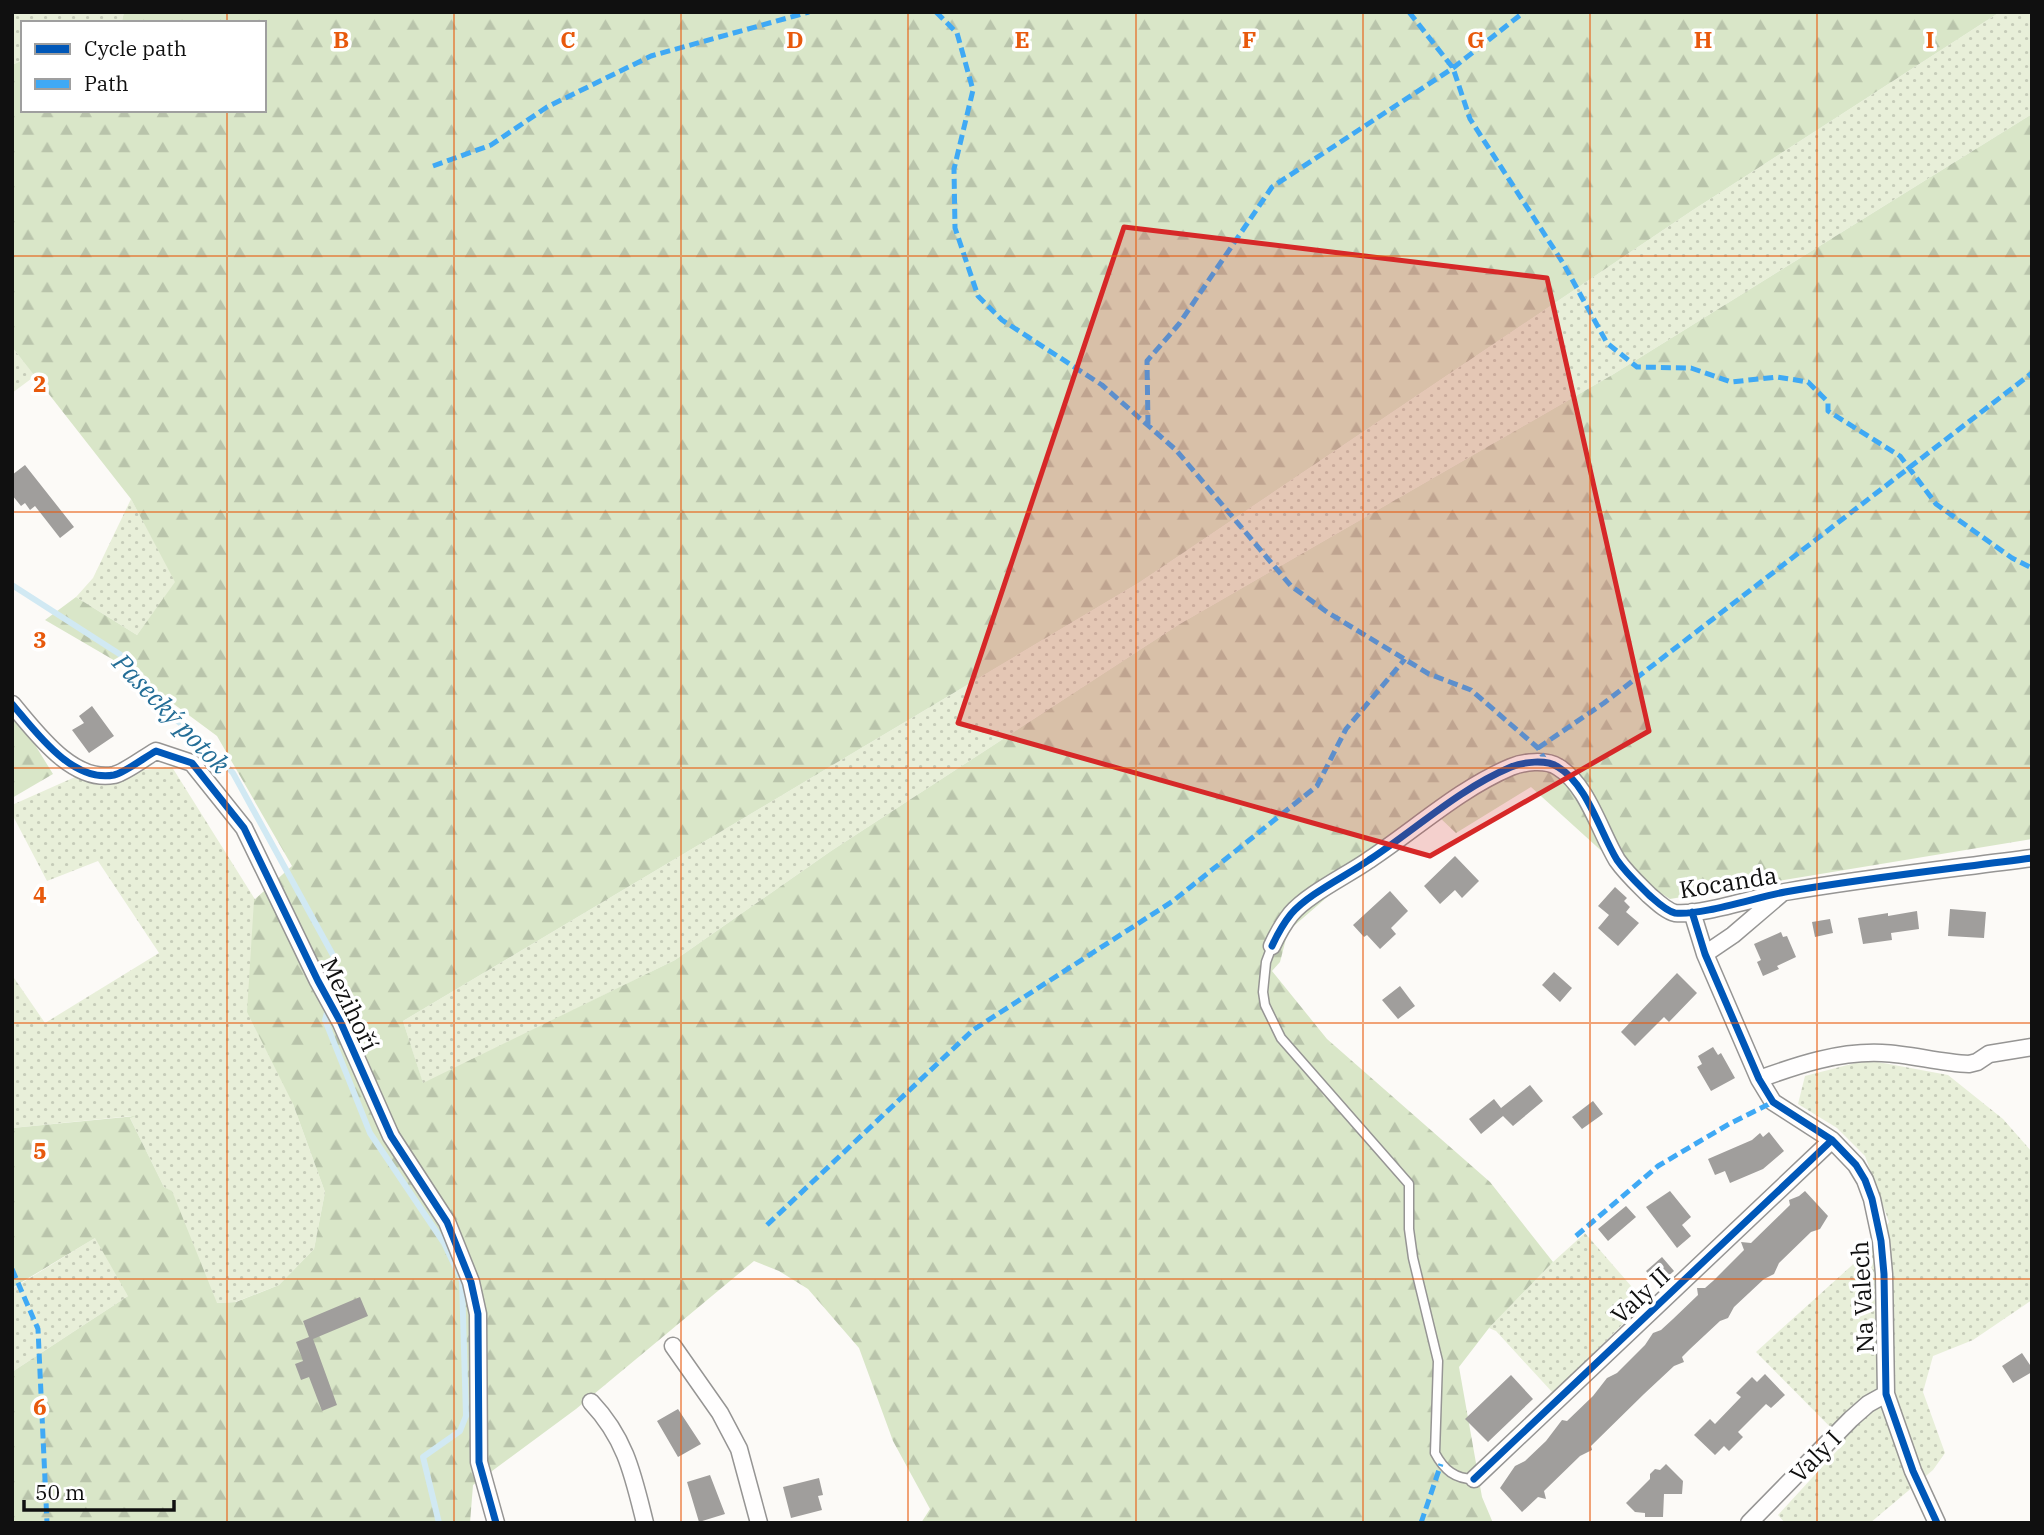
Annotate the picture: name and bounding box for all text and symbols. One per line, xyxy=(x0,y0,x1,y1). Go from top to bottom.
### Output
legend xyxy=(21,21,266,112)
text: B xyxy=(333,24,349,54)
text: C xyxy=(560,24,576,54)
text: D xyxy=(786,24,804,54)
text: E xyxy=(1014,24,1030,54)
text: F xyxy=(1242,24,1256,54)
text: G xyxy=(1467,24,1485,54)
text: H xyxy=(1694,24,1712,54)
text: I xyxy=(1926,24,1934,54)
text: Cycle path xyxy=(84,34,187,62)
text: Path xyxy=(84,69,129,97)
text: 2 xyxy=(33,368,47,398)
text: 3 xyxy=(33,624,47,654)
water label: Pasecký potok xyxy=(105,645,238,781)
street label: Kocanda xyxy=(1677,858,1779,906)
text: 4 xyxy=(33,879,47,909)
street label: Mezihoří xyxy=(314,952,386,1056)
text: 5 xyxy=(33,1135,47,1165)
street label: Na Valech xyxy=(1843,1240,1881,1354)
street label: Valy II xyxy=(1604,1260,1676,1330)
text: 6 xyxy=(33,1391,47,1421)
street label: Valy I xyxy=(1782,1423,1848,1489)
scale bar xyxy=(24,1468,175,1512)
text: 50 m xyxy=(35,1478,85,1506)

